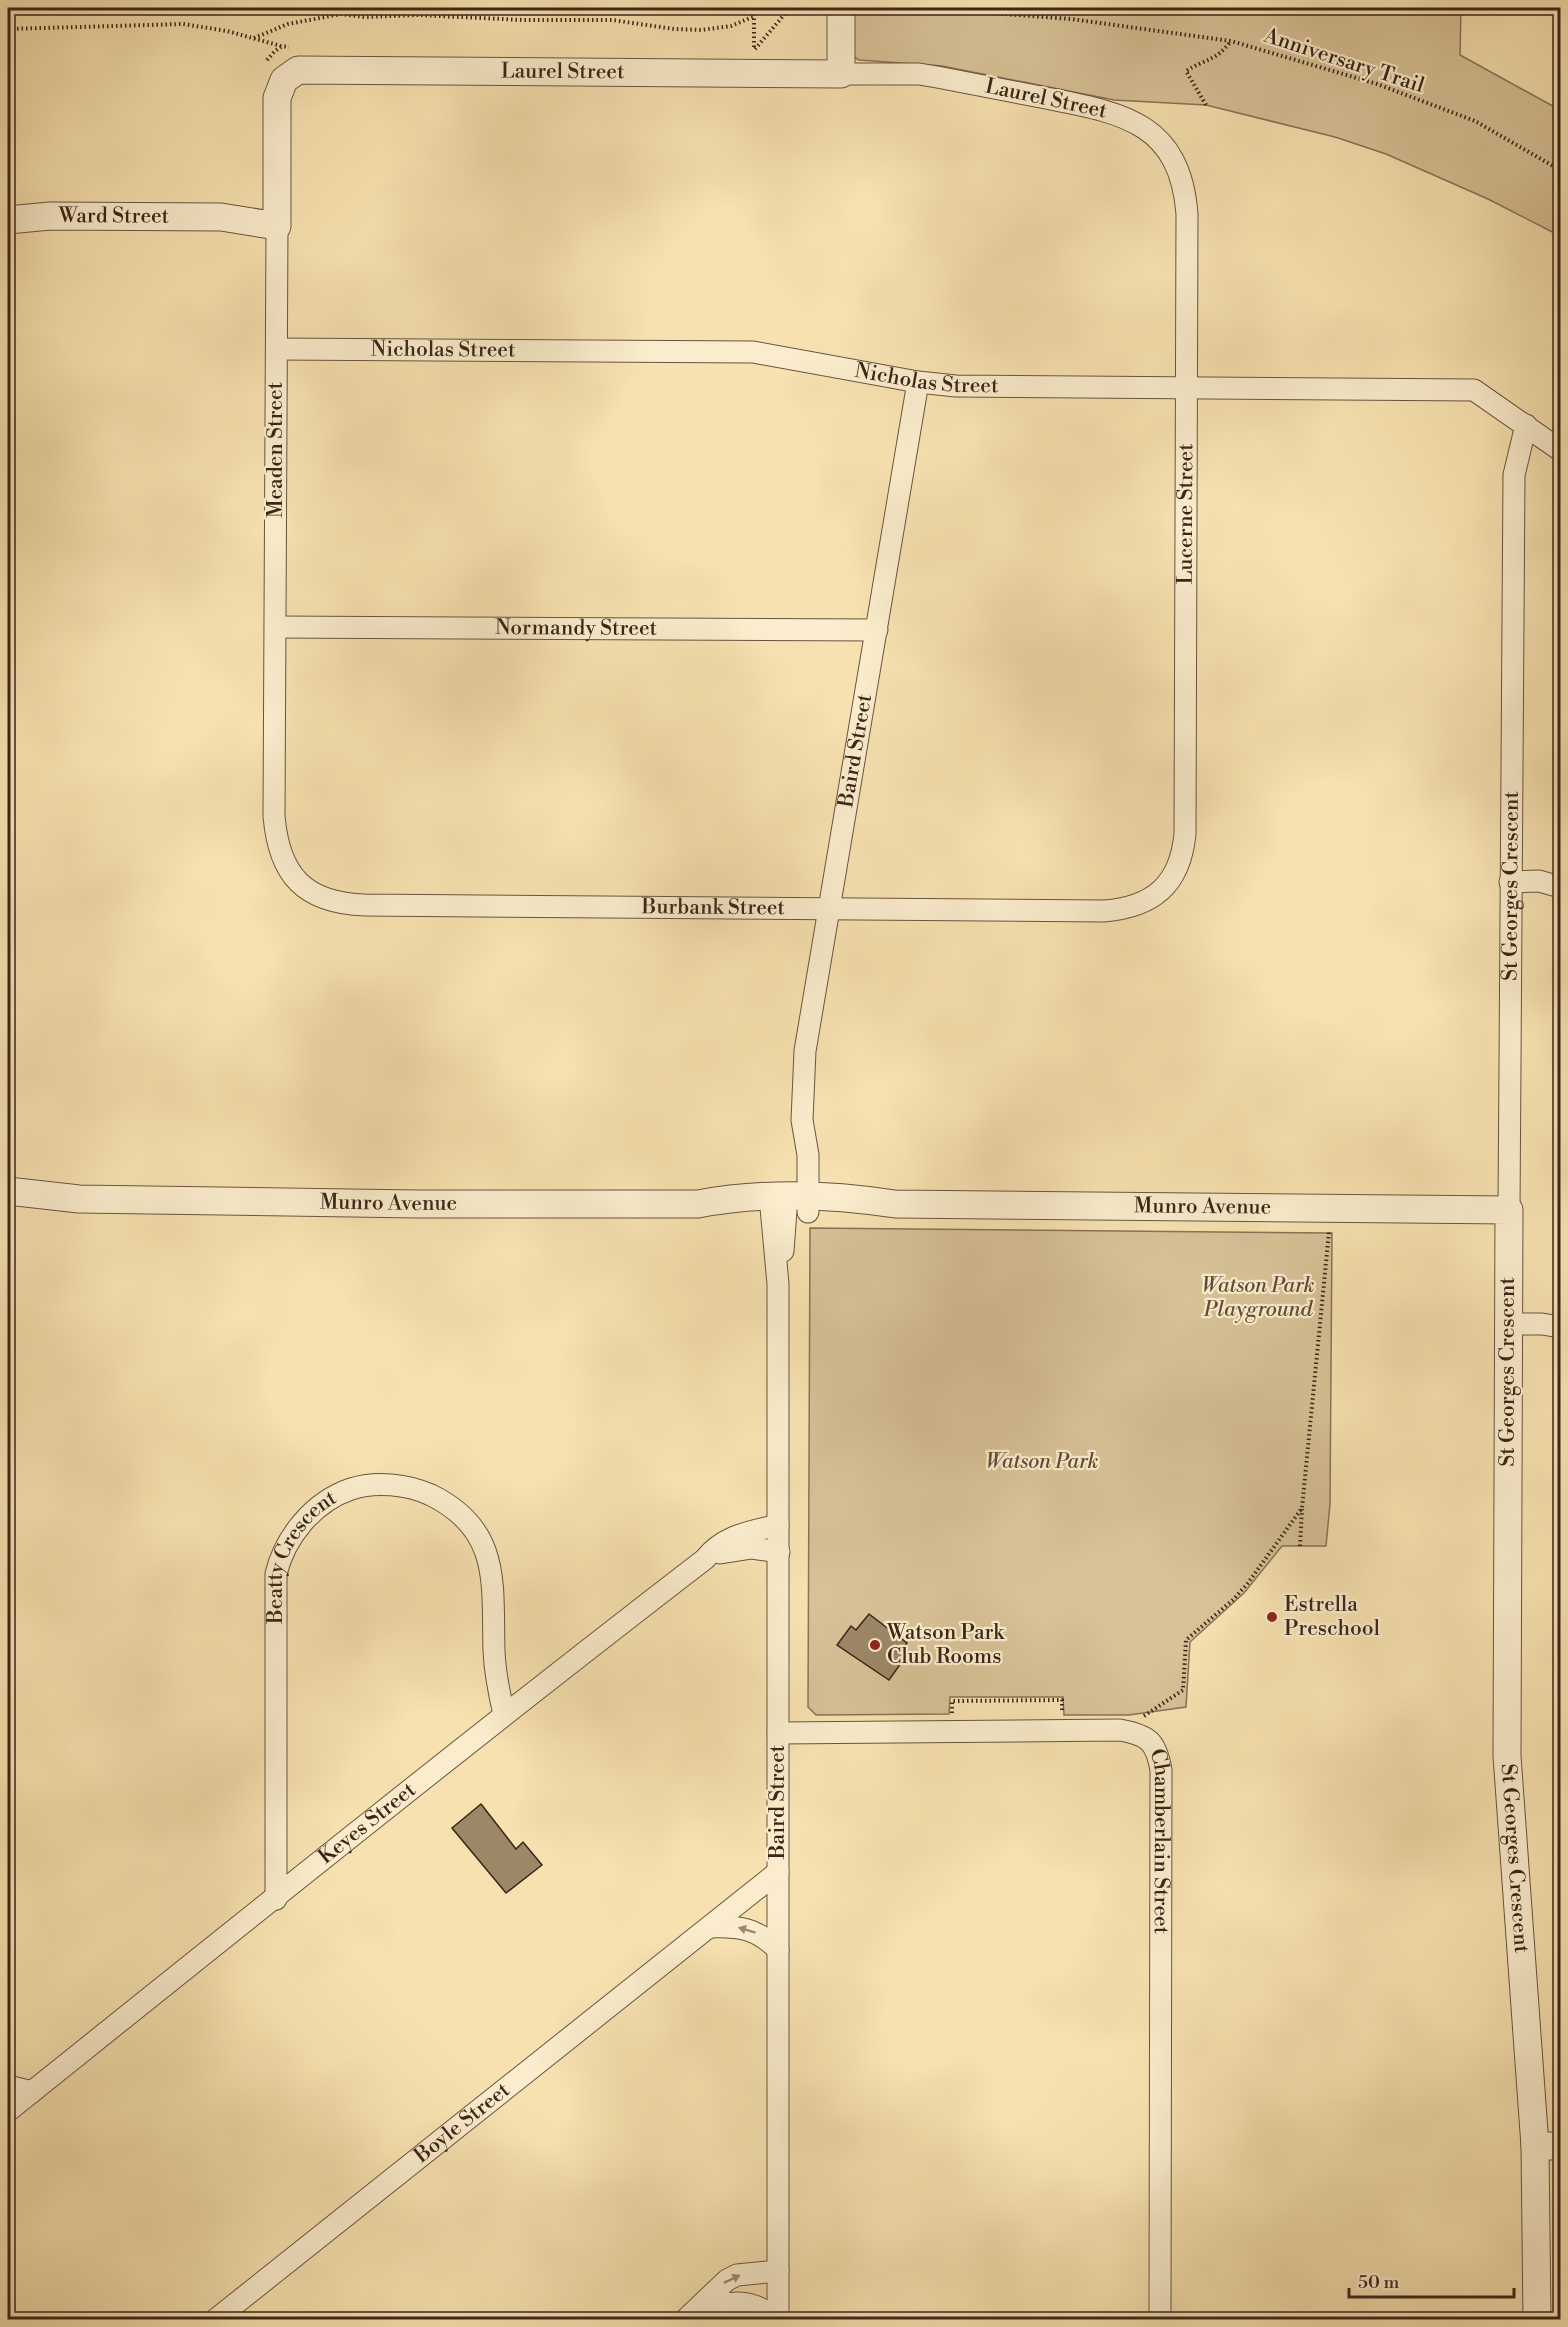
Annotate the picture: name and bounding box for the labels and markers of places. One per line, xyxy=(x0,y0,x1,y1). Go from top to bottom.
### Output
place label: Estrella Preschool xyxy=(1284,1592,1380,1642)
marker: Estrella Preschool xyxy=(1265,1610,1279,1624)
place label: Watson Park Club Rooms xyxy=(886,1620,1005,1670)
marker: Watson Park Club Rooms xyxy=(868,1638,882,1652)

